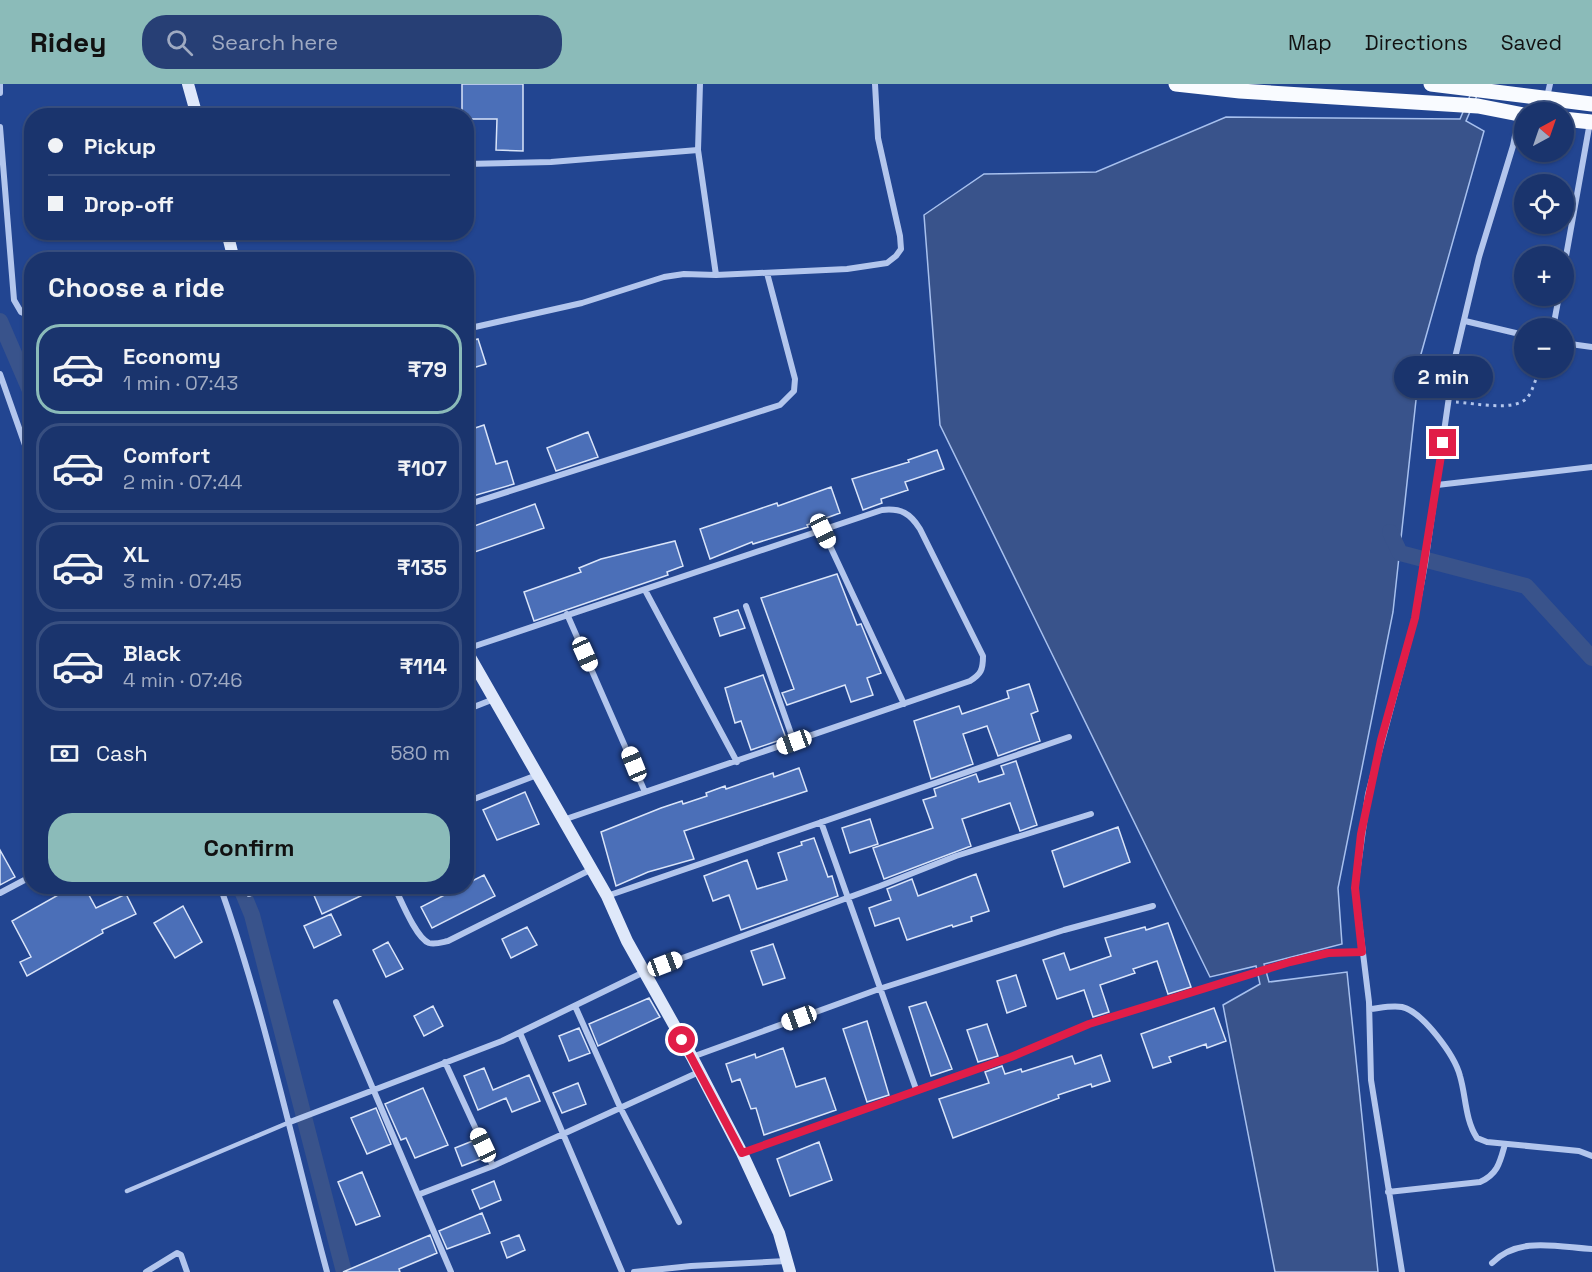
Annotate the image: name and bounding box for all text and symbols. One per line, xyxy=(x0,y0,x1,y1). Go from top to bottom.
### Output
search box xyxy=(142,15,562,69)
text: Ridey xyxy=(30,24,106,60)
icon: search xyxy=(163,26,196,59)
text: Search here xyxy=(211,28,338,56)
text: Map xyxy=(1288,29,1332,56)
text: Directions xyxy=(1365,29,1468,56)
text: Saved xyxy=(1501,29,1562,56)
north arrow xyxy=(1514,102,1574,162)
map controls xyxy=(1514,102,1574,378)
text: Pickup xyxy=(84,132,156,160)
button: locate xyxy=(1514,174,1574,234)
text: Drop-off xyxy=(84,190,174,218)
button: + xyxy=(1514,246,1574,306)
text: Choose a ride xyxy=(48,270,225,305)
button: − xyxy=(1514,318,1574,378)
icon: car xyxy=(51,342,105,396)
text: Economy xyxy=(123,342,221,370)
text: ₹79 xyxy=(408,355,447,383)
callout: 2 min xyxy=(1394,356,1492,398)
text: 2 min xyxy=(1418,364,1469,390)
text: 1 min · 07:43 xyxy=(123,370,238,396)
route end xyxy=(1429,429,1456,456)
icon: car xyxy=(51,441,105,495)
text: Comfort xyxy=(123,441,211,469)
text: ₹107 xyxy=(397,454,447,482)
text: 2 min · 07:44 xyxy=(123,469,242,495)
car xyxy=(807,511,839,551)
icon: car xyxy=(51,540,105,594)
text: XL xyxy=(123,540,149,568)
text: ₹135 xyxy=(397,553,447,581)
text: 3 min · 07:45 xyxy=(123,568,242,594)
car xyxy=(569,634,601,674)
icon: car xyxy=(51,639,105,693)
text: Black xyxy=(123,639,181,667)
text: ₹114 xyxy=(399,652,447,680)
text: 4 min · 07:46 xyxy=(123,667,243,693)
car xyxy=(774,727,814,757)
icon: cash xyxy=(48,737,81,770)
text: Cash xyxy=(96,739,148,767)
text: 580 m xyxy=(390,740,450,766)
car xyxy=(619,744,649,784)
button: Confirm xyxy=(48,813,450,882)
car xyxy=(645,949,685,979)
car xyxy=(779,1003,819,1033)
route start xyxy=(668,1026,695,1053)
car xyxy=(467,1125,499,1165)

